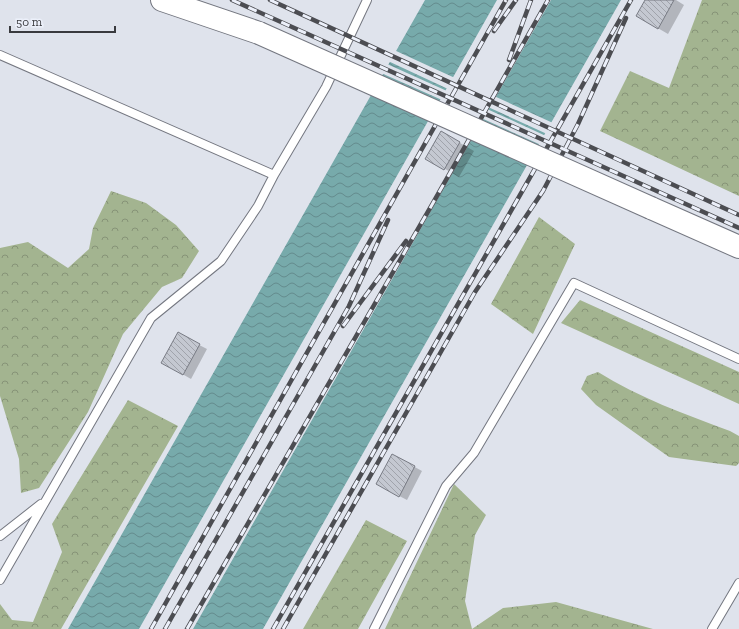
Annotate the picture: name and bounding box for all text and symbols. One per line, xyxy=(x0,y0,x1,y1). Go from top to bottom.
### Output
scale bar xyxy=(10,8,115,34)
text: 50 m xyxy=(16,15,43,29)

